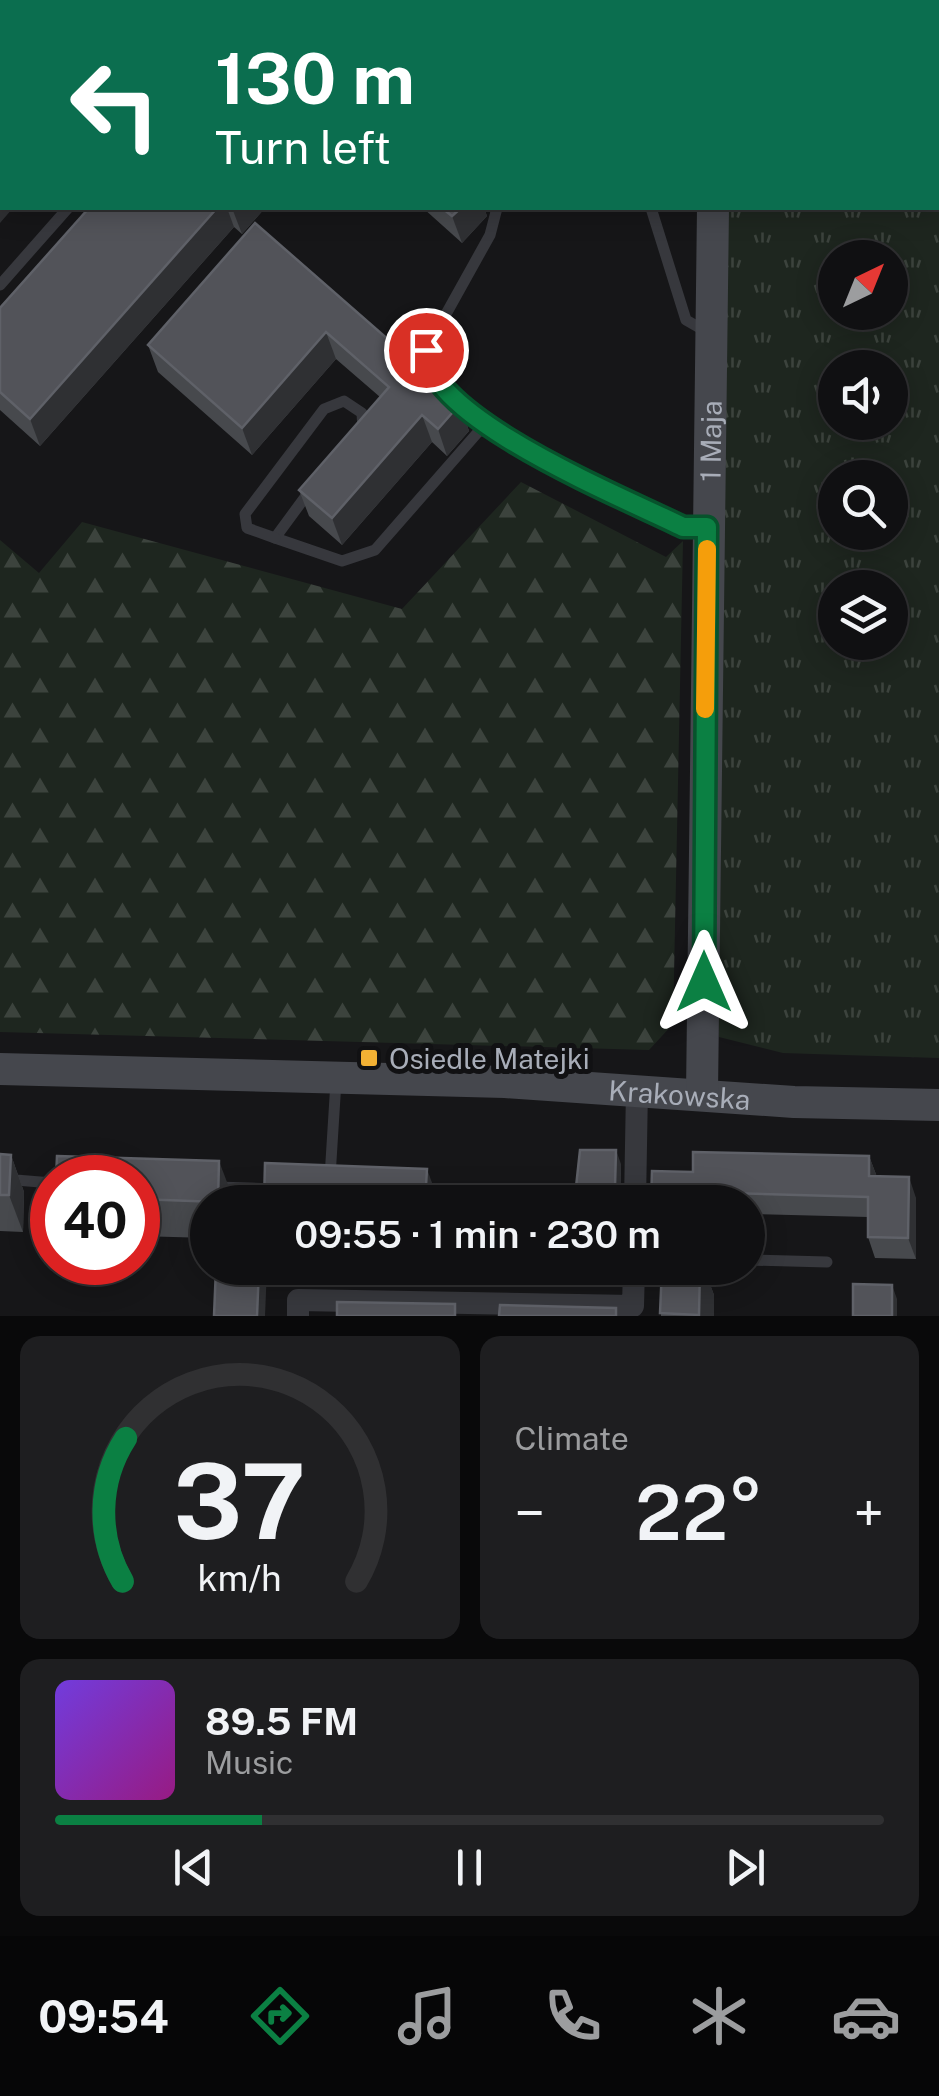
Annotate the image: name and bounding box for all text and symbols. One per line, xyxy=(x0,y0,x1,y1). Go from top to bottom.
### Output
text: 130 m xyxy=(215,37,415,120)
icon: left xyxy=(50,40,180,170)
text: Turn left xyxy=(215,121,391,174)
north arrow xyxy=(818,240,908,330)
map controls xyxy=(818,240,908,660)
pin xyxy=(384,308,469,393)
icon: arrive xyxy=(399,323,454,378)
button: sound xyxy=(818,350,908,440)
street label: 1 Maja xyxy=(693,400,727,482)
button: search xyxy=(818,460,908,550)
button: layers xyxy=(818,570,908,660)
position arrow xyxy=(652,930,756,1034)
place label: Osiedle Matejki xyxy=(389,1042,590,1075)
marker: Osiedle Matejki xyxy=(358,1047,380,1069)
street label: Krakowska xyxy=(607,1073,752,1115)
speed limit sign: 40 xyxy=(30,1155,160,1285)
text: 09:55 · 1 min · 230 m xyxy=(294,1212,661,1257)
text: Climate xyxy=(515,1420,629,1457)
text: 37 xyxy=(173,1440,306,1562)
text: 22° xyxy=(635,1469,763,1557)
text: − xyxy=(515,1481,545,1545)
text: + xyxy=(854,1481,884,1545)
text: km/h xyxy=(198,1557,282,1599)
text: 89.5 FM xyxy=(205,1699,358,1744)
text: Music xyxy=(205,1744,293,1781)
icon: previous xyxy=(166,1840,221,1895)
icon: pause xyxy=(442,1840,497,1895)
icon: next xyxy=(718,1840,773,1895)
icon: directions xyxy=(245,1981,315,2051)
icon: music xyxy=(392,1981,462,2051)
icon: phone xyxy=(538,1981,608,2051)
icon: climate xyxy=(684,1981,754,2051)
icon: car xyxy=(831,1981,901,2051)
text: 09:54 xyxy=(38,1990,169,2043)

